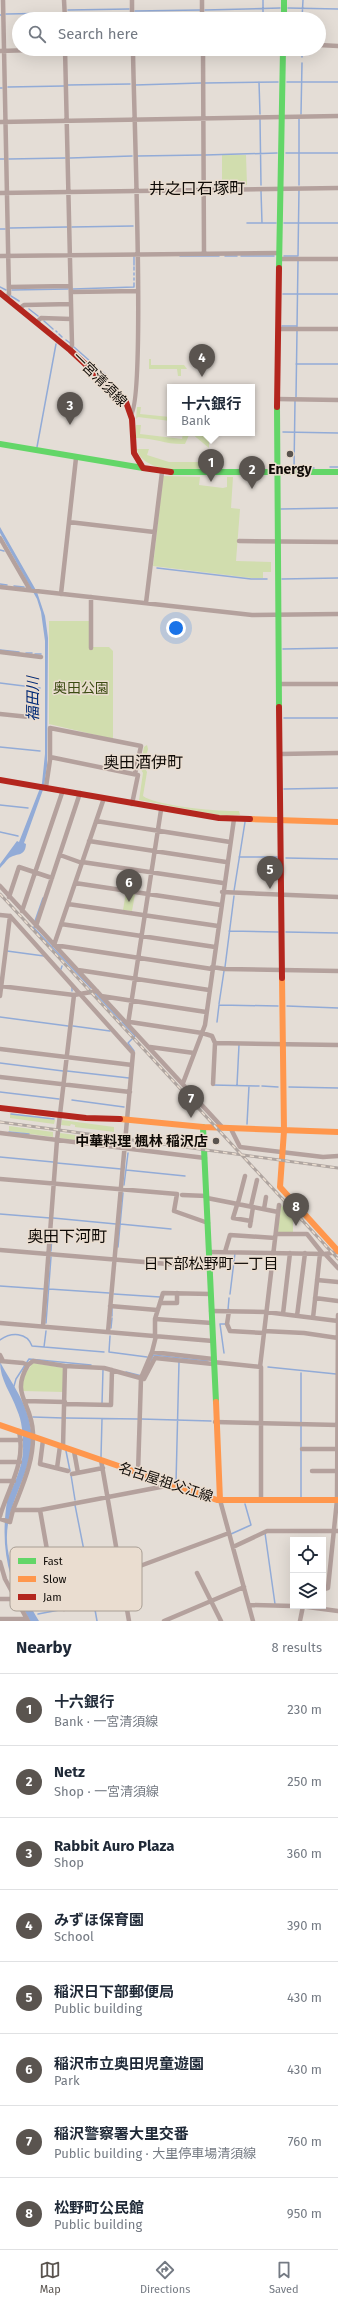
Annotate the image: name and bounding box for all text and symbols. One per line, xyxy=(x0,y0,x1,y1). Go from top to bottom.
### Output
search box xyxy=(12,12,326,56)
icon: search xyxy=(26,23,48,45)
text: Search here xyxy=(58,25,138,43)
district label: 井之口石塚町 xyxy=(149,179,245,198)
pin: 4 xyxy=(189,344,215,377)
street label: 一宮清須線 xyxy=(69,349,130,410)
popup xyxy=(167,384,255,436)
pin: 3 xyxy=(57,392,83,425)
text: 十六銀行 xyxy=(181,395,241,413)
text: Bank xyxy=(181,413,210,428)
pin: 1 xyxy=(198,449,224,482)
marker: Energy xyxy=(285,449,295,459)
pin: 2 xyxy=(239,456,265,489)
place label: Energy xyxy=(268,461,312,478)
your location xyxy=(166,618,186,638)
water label: 福田川 xyxy=(24,675,42,722)
park label: 奥田公園 xyxy=(53,680,109,697)
district label: 奥田酒伊町 xyxy=(103,753,183,772)
pin: 5 xyxy=(257,856,283,889)
pin: 6 xyxy=(116,869,142,902)
pin: 7 xyxy=(178,1085,204,1118)
place label: 中華料理 楓林 稲沢店 xyxy=(75,1133,208,1150)
marker: 中華料理 楓林 稲沢店 xyxy=(211,1136,221,1146)
pin: 8 xyxy=(283,1193,309,1226)
district label: 奥田下河町 xyxy=(27,1227,107,1246)
district label: 日下部松野町一丁目 xyxy=(143,1255,279,1273)
street label: 名古屋祖父江線 xyxy=(117,1459,215,1506)
map controls xyxy=(290,1537,326,1609)
button: locate xyxy=(290,1537,326,1573)
legend xyxy=(10,1547,142,1611)
text: Fast xyxy=(43,1555,63,1568)
text: Slow xyxy=(43,1573,67,1586)
button: layers xyxy=(290,1573,326,1609)
text: Jam xyxy=(43,1591,62,1604)
text: Nearby xyxy=(16,1637,71,1658)
text: 8 results xyxy=(271,1640,322,1655)
text: 十六銀行 xyxy=(54,1693,114,1711)
text: 1 xyxy=(26,1702,32,1717)
text: 230 m xyxy=(287,1702,322,1717)
text: Bank · 一宮清須線 xyxy=(54,1714,158,1729)
text: Netz xyxy=(54,1763,85,1781)
text: 2 xyxy=(26,1774,32,1789)
text: 250 m xyxy=(287,1774,322,1789)
text: Shop · 一宮清須線 xyxy=(54,1784,159,1799)
text: Rabbit Auro Plaza xyxy=(54,1837,174,1855)
text: 3 xyxy=(26,1846,32,1861)
text: 360 m xyxy=(287,1846,322,1861)
text: Shop xyxy=(54,1855,84,1870)
text: みずほ保育園 xyxy=(54,1911,144,1929)
text: 4 xyxy=(25,1918,33,1933)
text: 390 m xyxy=(287,1918,322,1933)
text: School xyxy=(54,1929,94,1944)
text: 稲沢日下部郵便局 xyxy=(54,1983,174,2001)
text: 5 xyxy=(26,1990,32,2005)
text: 430 m xyxy=(287,1990,322,2005)
text: Public building xyxy=(54,2001,142,2016)
text: 稲沢市立奥田児童遊園 xyxy=(54,2055,204,2073)
text: 6 xyxy=(25,2062,33,2077)
text: 430 m xyxy=(287,2062,322,2077)
text: Park xyxy=(54,2073,80,2088)
text: 稲沢警察署大里交番 xyxy=(54,2125,189,2143)
text: 7 xyxy=(26,2134,32,2149)
text: 760 m xyxy=(288,2134,322,2149)
text: Public building · 大里停車場清須線 xyxy=(54,2146,256,2161)
text: 松野町公民館 xyxy=(54,2199,144,2217)
text: 8 xyxy=(25,2206,33,2221)
text: 950 m xyxy=(287,2206,322,2221)
text: Public building xyxy=(54,2217,142,2232)
tab: Map xyxy=(39,2259,61,2296)
tab: Directions xyxy=(140,2259,190,2296)
tab: Saved xyxy=(269,2259,299,2296)

